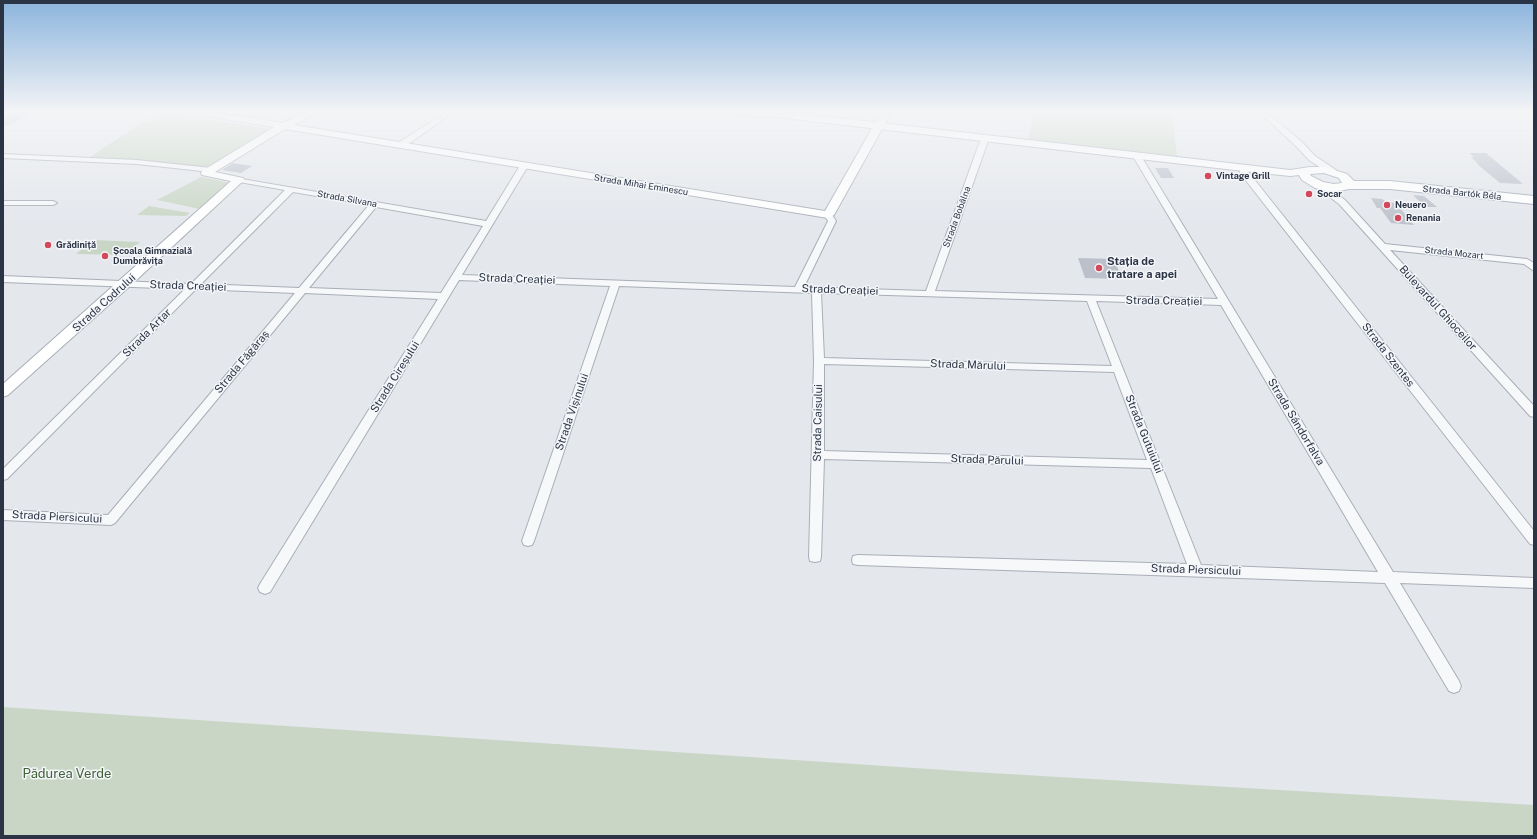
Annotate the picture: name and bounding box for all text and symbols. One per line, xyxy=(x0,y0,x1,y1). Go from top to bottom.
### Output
marker: Vintage Grill xyxy=(1203,171,1213,181)
place label: Vintage Grill xyxy=(1216,171,1270,181)
street label: Strada Mihai Eminescu xyxy=(593,172,689,198)
street label: Strada Bartók Béla xyxy=(1422,183,1502,203)
street label: Strada Bobâlna xyxy=(941,185,973,249)
street label: Strada Silvana xyxy=(316,188,378,210)
marker: Socar xyxy=(1304,189,1314,199)
place label: Socar xyxy=(1317,189,1342,199)
marker: Neuero xyxy=(1382,200,1392,210)
place label: Neuero xyxy=(1395,200,1426,210)
marker: Renania xyxy=(1393,213,1403,223)
place label: Renania xyxy=(1406,213,1441,223)
marker: Grădiniță xyxy=(43,240,53,250)
place label: Grădiniță xyxy=(56,240,96,250)
street label: Strada Mozart xyxy=(1424,245,1484,261)
place label: Școala Gimnazială Dumbrăvița xyxy=(113,246,192,267)
marker: Școala Gimnazială Dumbrăvița xyxy=(100,251,110,261)
place label: Stația de tratare a apei xyxy=(1107,255,1177,281)
marker: Stația de tratare a apei xyxy=(1094,263,1104,273)
street label: Bulevardul Ghioceilor xyxy=(1396,263,1480,353)
street label: Strada Codrului xyxy=(70,271,138,335)
street label: Strada Creației xyxy=(478,271,556,287)
street label: Strada Creației xyxy=(149,278,227,294)
street label: Strada Creației xyxy=(801,282,879,298)
street label: Strada Creației xyxy=(1126,294,1202,308)
street label: Strada Arțar xyxy=(120,306,174,360)
street label: Strada Szentes xyxy=(1359,320,1417,390)
street label: Strada Făgăraș xyxy=(212,328,272,396)
street label: Strada Cireșului xyxy=(368,339,422,415)
street label: Strada Mărului xyxy=(930,357,1006,373)
street label: Strada Vișinului xyxy=(553,372,591,452)
street label: Strada Sándorfalva xyxy=(1265,376,1327,468)
street label: Strada Caisului xyxy=(811,384,825,462)
street label: Strada Gutuiului xyxy=(1122,393,1166,475)
street label: Strada Părului xyxy=(950,452,1024,468)
street label: Strada Piersicului xyxy=(12,508,102,526)
street label: Strada Piersicului xyxy=(1151,562,1241,578)
park label: Pădurea Verde xyxy=(23,766,111,782)

